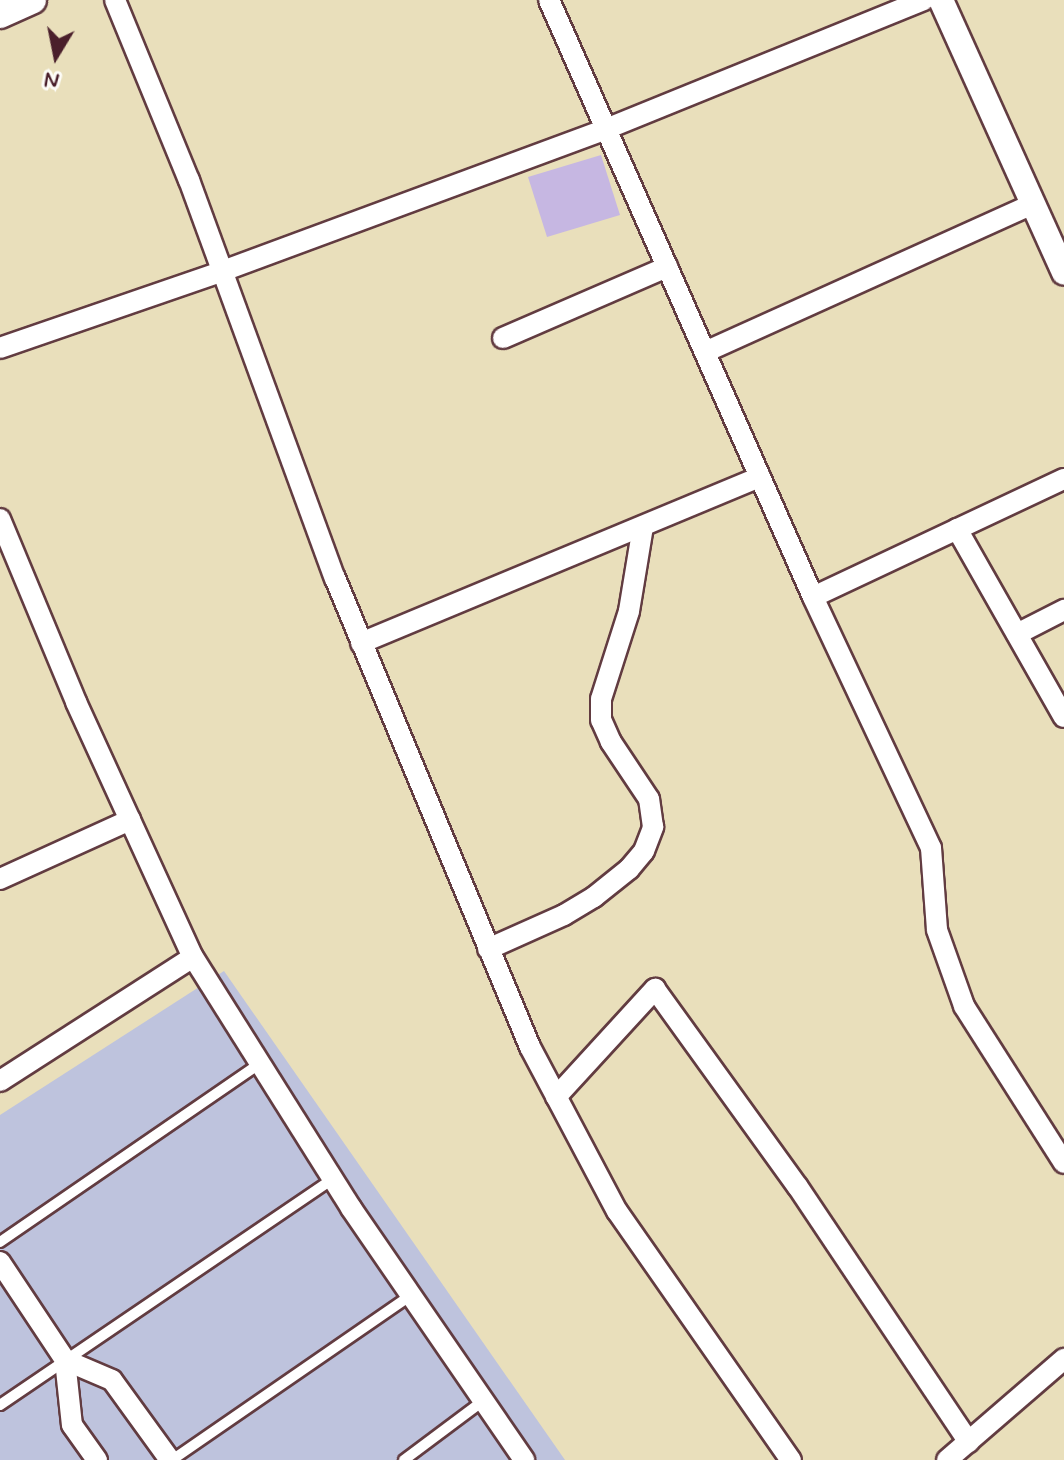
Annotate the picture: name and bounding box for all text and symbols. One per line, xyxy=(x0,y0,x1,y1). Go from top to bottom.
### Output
north arrow xyxy=(16,16,96,96)
text: N xyxy=(42,65,61,95)

